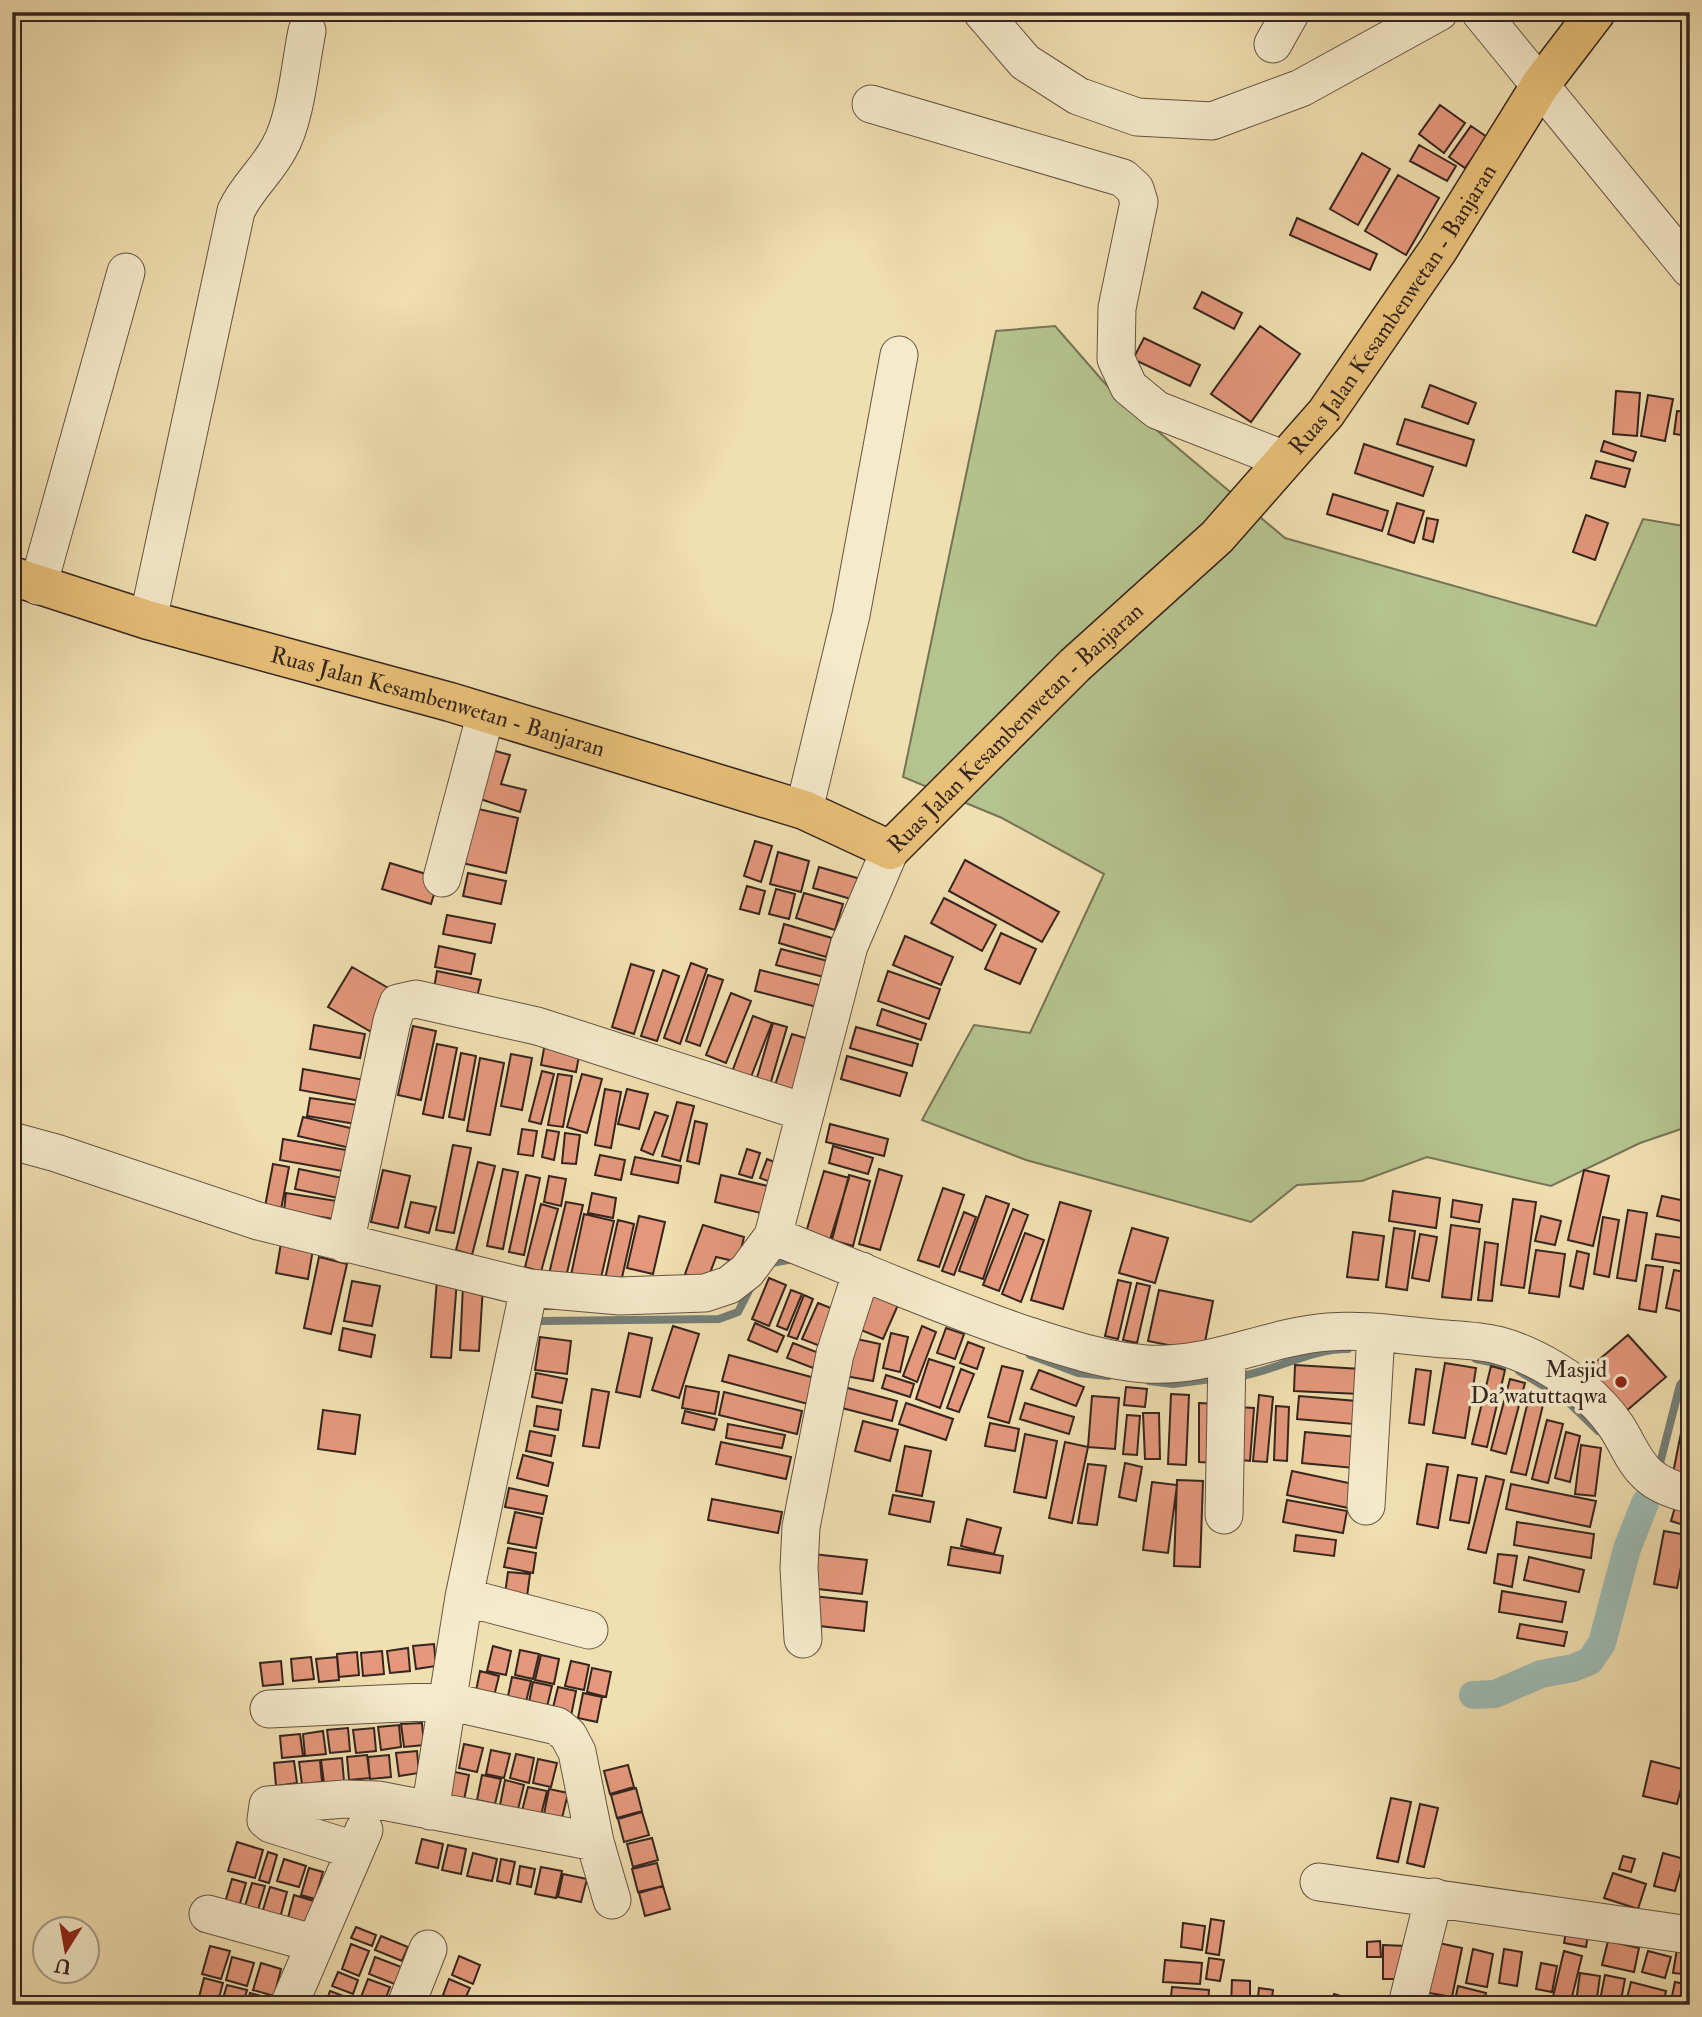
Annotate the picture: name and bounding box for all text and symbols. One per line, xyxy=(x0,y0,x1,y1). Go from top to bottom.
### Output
street label: Ruas Jalan Kesambenwetan - Banjaran xyxy=(1282,159,1503,460)
street label: Ruas Jalan Kesambenwetan - Banjaran xyxy=(881,596,1150,859)
street label: Ruas Jalan Kesambenwetan - Banjaran xyxy=(267,640,609,763)
place label: Masjid Da'watuttaqwa xyxy=(1470,1355,1608,1410)
marker: Masjid Da'watuttaqwa xyxy=(1613,1374,1629,1390)
north arrow xyxy=(32,1916,102,1986)
text: U xyxy=(53,1952,73,1979)

